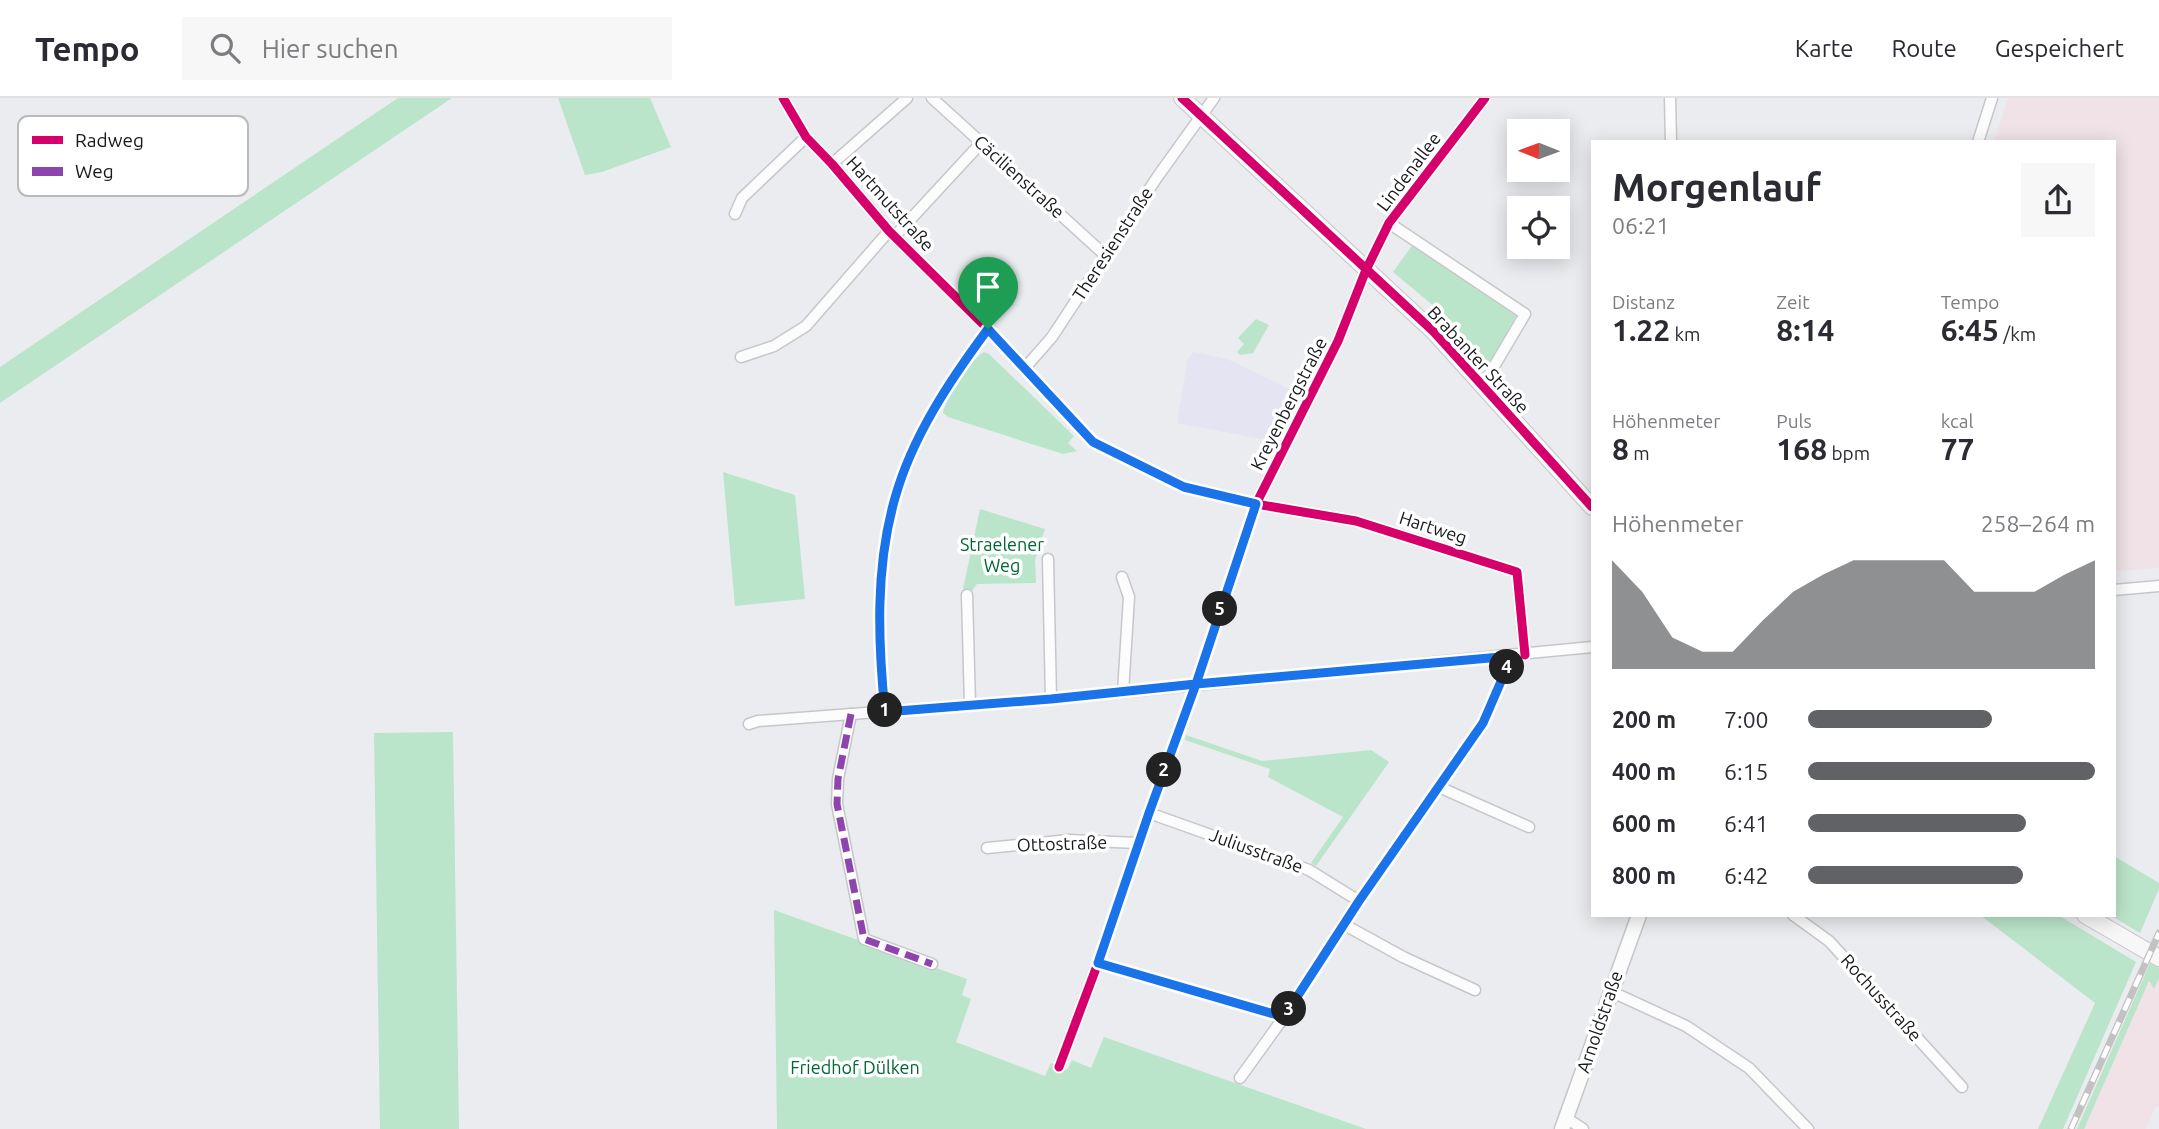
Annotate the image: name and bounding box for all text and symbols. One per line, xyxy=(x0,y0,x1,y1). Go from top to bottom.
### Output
search box xyxy=(182,17,672,80)
icon: search xyxy=(206,29,244,67)
text: Tempo xyxy=(35,30,140,67)
text: Hier suchen xyxy=(262,34,399,63)
text: Karte xyxy=(1795,35,1853,62)
text: Route xyxy=(1891,35,1957,62)
text: Gespeichert xyxy=(1995,35,2124,62)
legend xyxy=(18,116,248,196)
north arrow xyxy=(1507,119,1570,182)
map controls xyxy=(1507,119,1570,259)
street label: Lindenallee xyxy=(1372,128,1444,215)
text: Radweg xyxy=(75,129,144,151)
street label: Cäcilienstraße xyxy=(971,131,1069,222)
street label: Hartmutstraße xyxy=(843,152,938,255)
text: Weg xyxy=(75,160,114,182)
button: share xyxy=(2021,163,2095,237)
text: Morgenlauf xyxy=(1612,166,1821,208)
street label: Theresienstraße xyxy=(1068,183,1156,304)
button: locate xyxy=(1507,196,1570,259)
text: 06:21 xyxy=(1612,213,1670,238)
pin xyxy=(958,257,1018,329)
icon: arrive xyxy=(969,268,1007,306)
text: Distanz xyxy=(1612,291,1675,313)
text: Zeit xyxy=(1776,291,1810,313)
text: Tempo xyxy=(1941,291,1999,313)
street label: Brabanter Straße xyxy=(1424,302,1533,417)
text: 1.22 xyxy=(1612,313,1670,347)
text: 8:14 xyxy=(1776,313,1834,347)
text: 6:45 xyxy=(1941,313,1999,347)
text: km xyxy=(1670,323,1700,345)
text: /km xyxy=(1999,323,2036,345)
street label: Kreyenbergstraße xyxy=(1246,334,1330,473)
text: Höhenmeter xyxy=(1612,410,1721,432)
text: Puls xyxy=(1776,410,1812,432)
text: kcal xyxy=(1941,410,1973,432)
text: 8 xyxy=(1612,432,1629,466)
text: 168 xyxy=(1776,432,1827,466)
text: 77 xyxy=(1941,432,1975,466)
text: m xyxy=(1629,442,1650,464)
text: bpm xyxy=(1827,442,1870,464)
street label: Hartweg xyxy=(1397,507,1470,547)
text: Höhenmeter xyxy=(1612,511,1743,536)
text: 258–264 m xyxy=(1981,511,2095,536)
park label: Straelener Weg xyxy=(960,534,1044,575)
pin: 5 xyxy=(1202,592,1238,626)
text: 5 xyxy=(1214,597,1225,619)
pin: 4 xyxy=(1490,650,1524,684)
text: 4 xyxy=(1501,655,1512,677)
pin: 1 xyxy=(868,692,903,728)
text: 1 xyxy=(879,698,890,720)
text: 200 m xyxy=(1612,707,1676,732)
text: 7:00 xyxy=(1724,707,1769,732)
pin: 2 xyxy=(1146,752,1182,788)
text: 2 xyxy=(1158,758,1169,780)
text: 400 m xyxy=(1612,759,1676,784)
text: 6:15 xyxy=(1724,759,1769,784)
text: 600 m xyxy=(1612,811,1676,836)
text: 6:41 xyxy=(1724,811,1769,836)
street label: Juliusstraße xyxy=(1207,824,1306,876)
street label: Ottostraße xyxy=(1016,831,1107,855)
text: 800 m xyxy=(1612,863,1676,888)
text: 6:42 xyxy=(1724,863,1769,888)
street label: Rochusstraße xyxy=(1837,950,1926,1045)
street label: Arnoldstraße xyxy=(1572,968,1626,1075)
pin: 3 xyxy=(1272,992,1306,1026)
text: 3 xyxy=(1283,997,1294,1019)
park label: Friedhof Dülken xyxy=(790,1057,920,1077)

